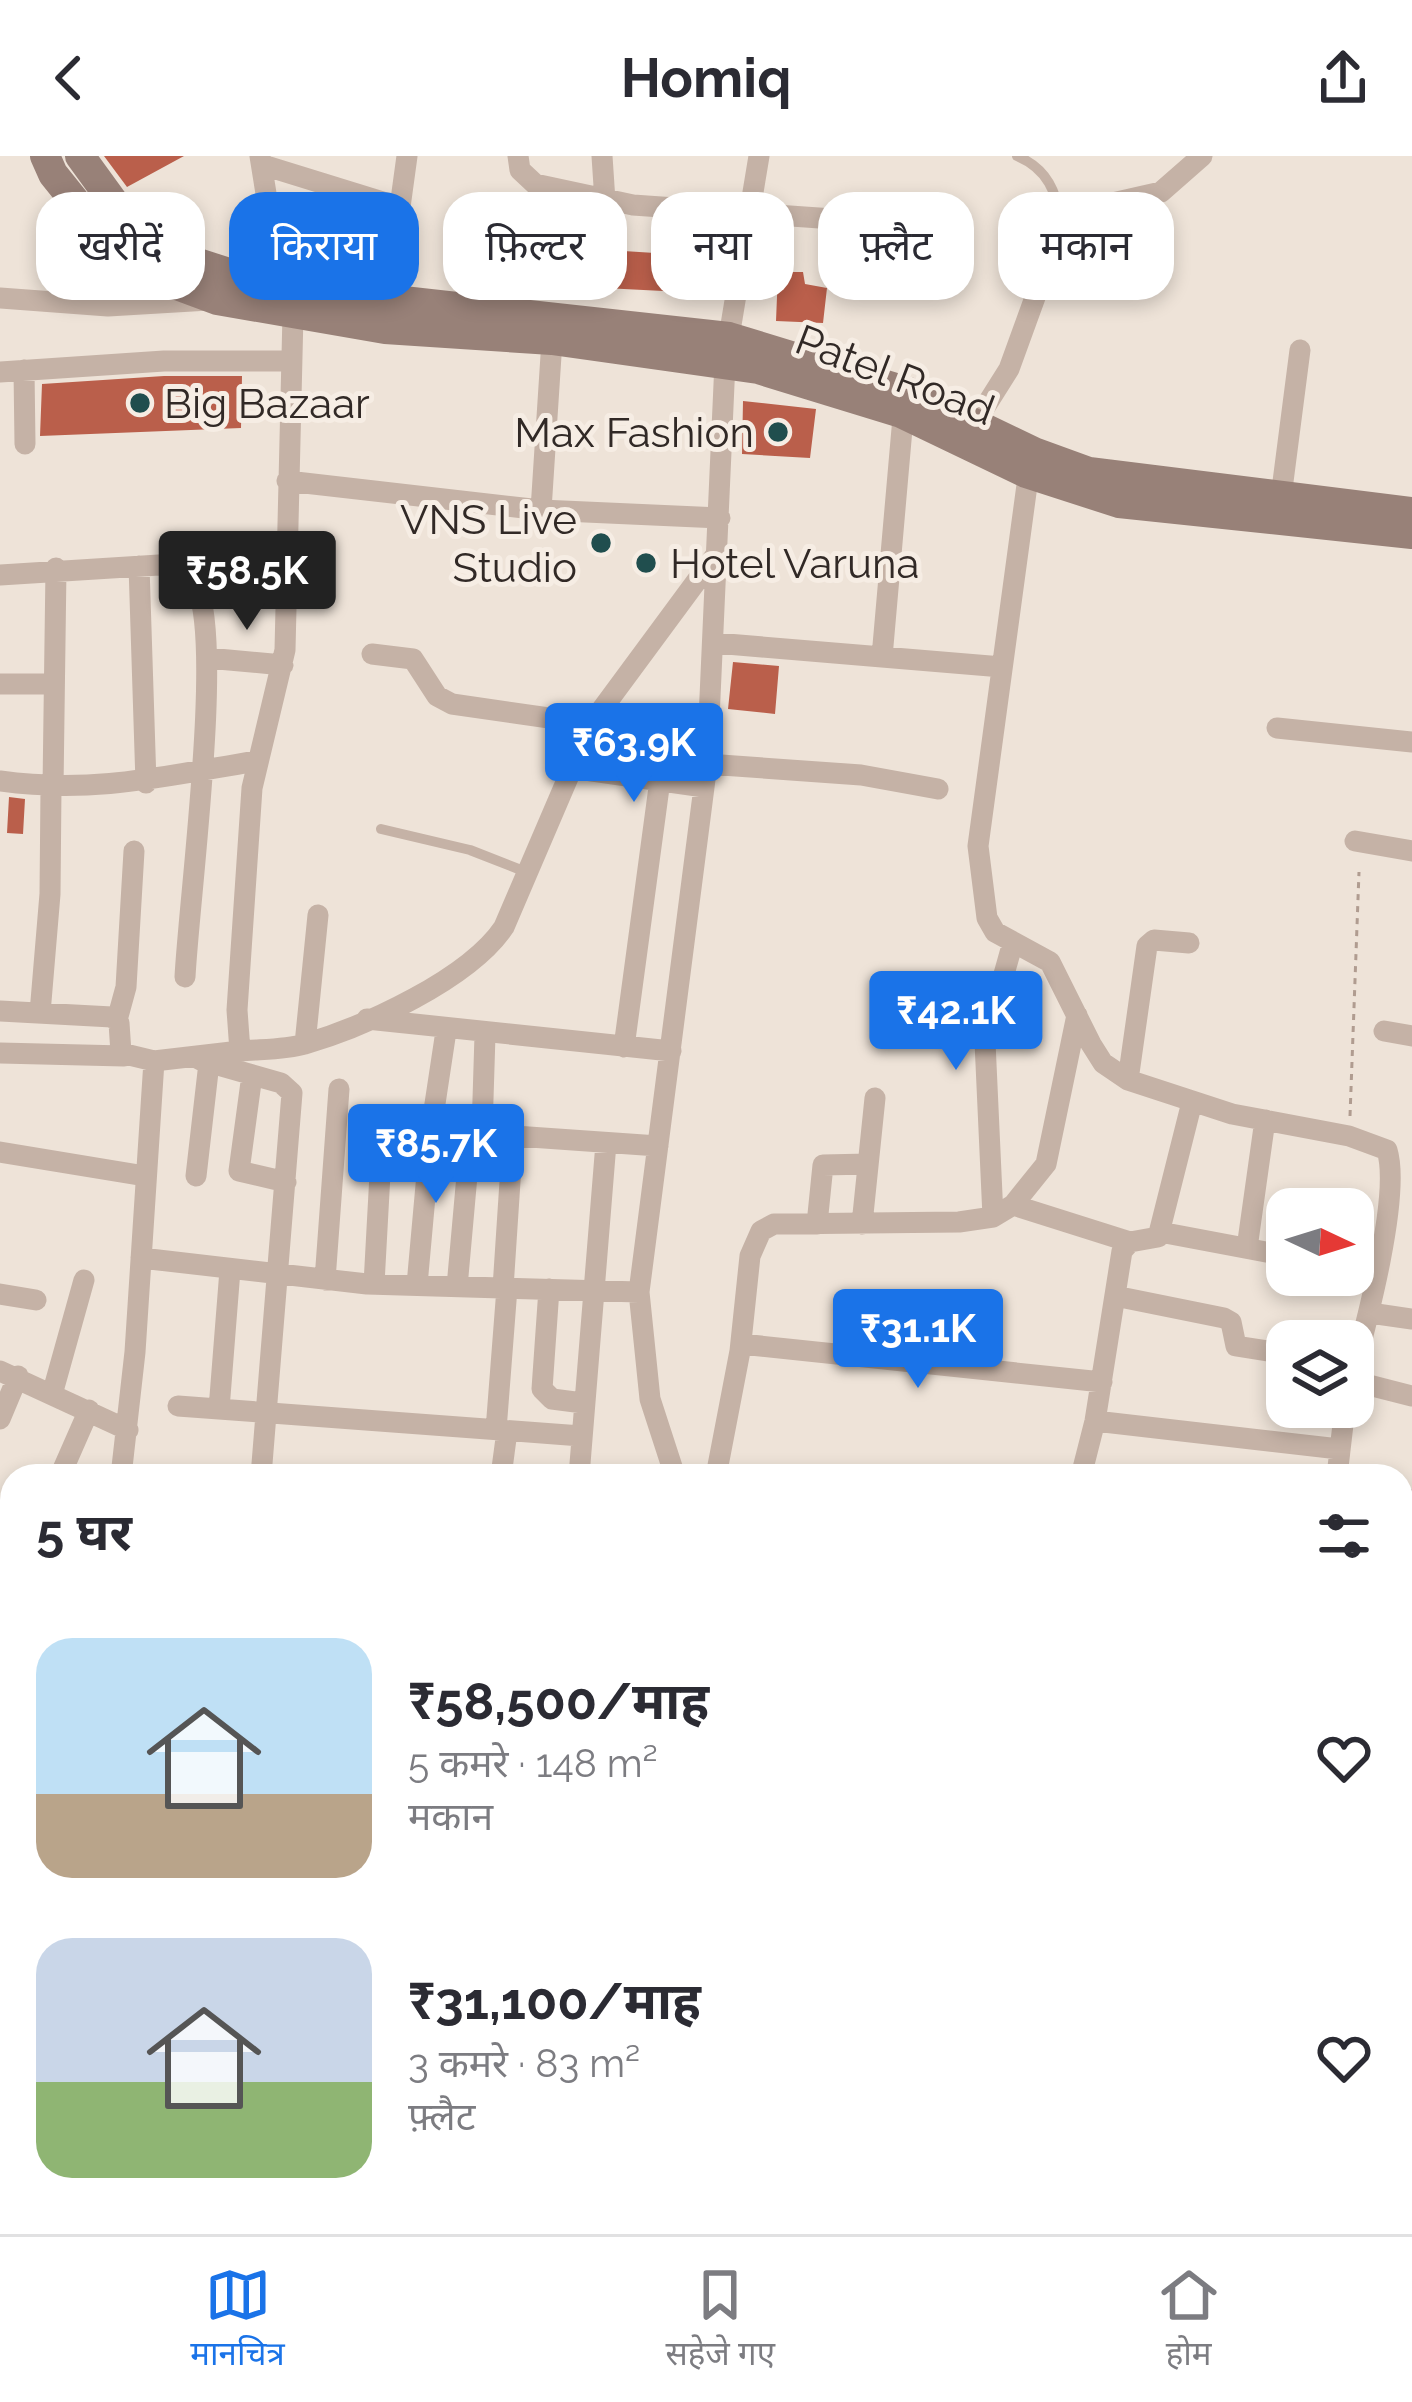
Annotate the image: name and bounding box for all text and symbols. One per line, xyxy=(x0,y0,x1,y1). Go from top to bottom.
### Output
icon: back xyxy=(36,45,102,111)
icon: share xyxy=(1310,45,1376,111)
text: Homiq xyxy=(621,46,791,110)
chip: खरीदें xyxy=(36,192,205,300)
chip: किराया xyxy=(229,192,419,300)
chip: फ़िल्टर xyxy=(443,192,627,300)
chip: नया xyxy=(651,192,794,300)
chip: फ़्लैट xyxy=(818,192,974,300)
chip: मकान xyxy=(998,192,1174,300)
street label: Patel Road xyxy=(789,315,1001,435)
place label: Big Bazaar xyxy=(164,379,370,428)
marker: Big Bazaar xyxy=(127,390,153,416)
place label: Max Fashion xyxy=(514,408,754,457)
marker: Max Fashion xyxy=(765,419,791,445)
place label: VNS Live Studio xyxy=(400,495,577,592)
marker: VNS Live Studio xyxy=(588,530,614,556)
pin: ₹58.5K xyxy=(149,531,345,633)
place label: Hotel Varuna xyxy=(670,539,919,588)
text: ₹58.5K xyxy=(186,547,308,593)
marker: Hotel Varuna xyxy=(633,550,659,576)
pin: ₹63.9K xyxy=(536,703,732,805)
text: ₹63.9K xyxy=(572,719,696,765)
pin: ₹42.1K xyxy=(858,971,1054,1073)
text: ₹42.1K xyxy=(896,987,1016,1033)
pin: ₹85.7K xyxy=(338,1104,534,1206)
text: ₹85.7K xyxy=(375,1120,497,1166)
north arrow xyxy=(1266,1188,1374,1296)
map controls xyxy=(1266,1188,1374,1428)
pin: ₹31.1K xyxy=(820,1289,1016,1391)
text: ₹31.1K xyxy=(860,1305,976,1351)
button: layers xyxy=(1266,1320,1374,1428)
text: 5 घर xyxy=(36,1502,132,1562)
icon: filters xyxy=(1311,1503,1377,1569)
text: ₹58,500/माह xyxy=(408,1671,709,1731)
icon: home xyxy=(132,1686,276,1830)
icon: heart xyxy=(1311,1725,1377,1791)
text: 5 कमरे · 148 m² xyxy=(408,1740,658,1786)
text: मकान xyxy=(408,1793,493,1839)
text: ₹31,100/माह xyxy=(408,1971,701,2031)
icon: home xyxy=(132,1986,276,2130)
icon: heart xyxy=(1311,2025,1377,2091)
text: 3 कमरे · 83 m² xyxy=(408,2040,640,2086)
text: फ़्लैट xyxy=(408,2093,475,2139)
tab: मानचित्र xyxy=(190,2262,285,2378)
tab: सहेजे गए xyxy=(665,2262,775,2378)
tab: होम xyxy=(1156,2262,1222,2378)

